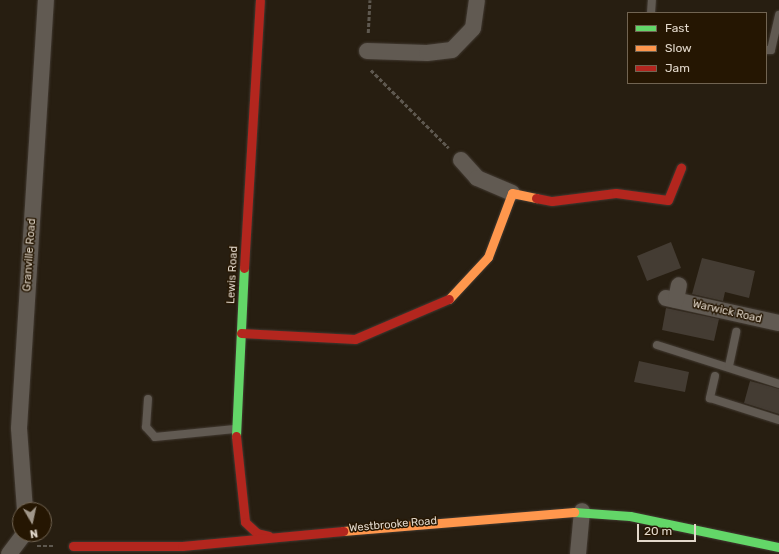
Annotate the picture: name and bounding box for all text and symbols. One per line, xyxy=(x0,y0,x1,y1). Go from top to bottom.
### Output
legend xyxy=(627,12,767,84)
text: Fast xyxy=(665,21,689,35)
text: Slow xyxy=(665,41,692,55)
text: Jam xyxy=(665,61,690,75)
street label: Granville Road xyxy=(21,218,39,292)
street label: Lewis Road xyxy=(225,246,241,304)
street label: Warwick Road xyxy=(691,298,763,326)
north arrow xyxy=(12,502,52,542)
street label: Westbrooke Road xyxy=(348,515,438,535)
scale bar xyxy=(639,516,698,542)
text: 20 m xyxy=(644,524,672,538)
text: N xyxy=(29,526,39,540)

